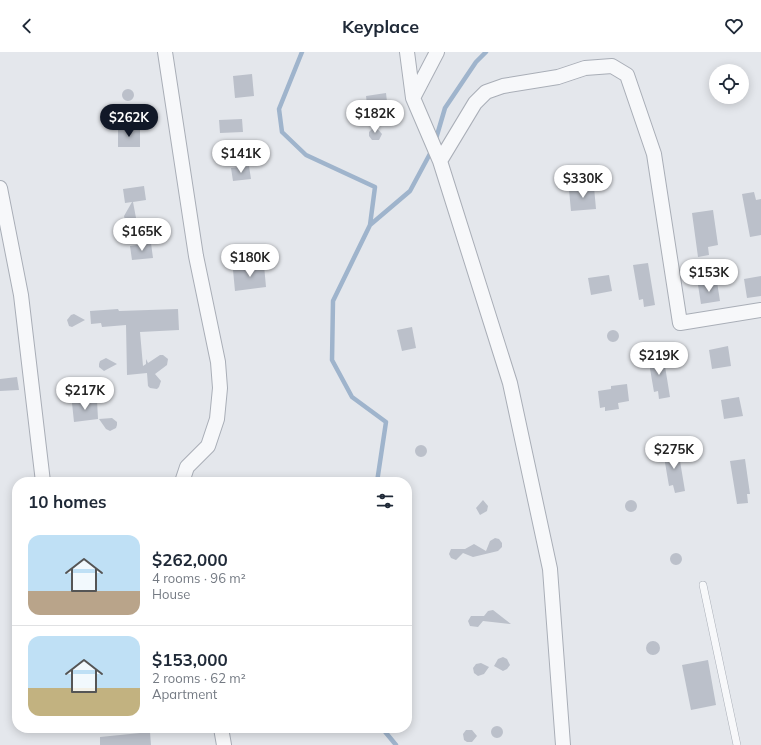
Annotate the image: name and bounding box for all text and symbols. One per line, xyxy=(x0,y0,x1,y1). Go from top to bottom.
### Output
icon: back xyxy=(16,15,38,37)
text: Keyplace xyxy=(342,15,419,38)
icon: heart xyxy=(723,15,745,37)
map controls xyxy=(709,64,749,104)
button: locate xyxy=(709,64,749,104)
pin: $182K xyxy=(347,100,403,134)
pin: $262K xyxy=(101,104,157,138)
text: $182K xyxy=(355,105,395,121)
text: $262K xyxy=(109,109,149,125)
pin: $141K xyxy=(213,140,269,174)
text: $141K xyxy=(221,145,261,161)
pin: $330K xyxy=(555,165,611,199)
text: $330K xyxy=(563,170,603,186)
pin: $165K xyxy=(114,218,170,252)
text: $165K xyxy=(122,223,162,239)
pin: $180K xyxy=(222,244,278,278)
text: $180K xyxy=(230,249,270,265)
pin: $153K xyxy=(681,259,737,293)
text: $153K xyxy=(689,264,729,280)
pin: $219K xyxy=(631,342,687,376)
text: $219K xyxy=(639,347,679,363)
pin: $217K xyxy=(57,377,113,411)
text: $217K xyxy=(65,382,105,398)
pin: $275K xyxy=(646,436,702,470)
text: $275K xyxy=(654,441,694,457)
icon: filters xyxy=(374,490,396,512)
text: 10 homes xyxy=(28,491,107,512)
text: $262,000 xyxy=(152,549,228,570)
icon: home xyxy=(60,551,108,599)
text: 4 rooms · 96 m² xyxy=(152,570,246,586)
text: House xyxy=(152,586,190,602)
text: $153,000 xyxy=(152,649,228,670)
icon: home xyxy=(60,652,108,700)
text: 2 rooms · 62 m² xyxy=(152,670,246,686)
text: Apartment xyxy=(152,686,217,702)

